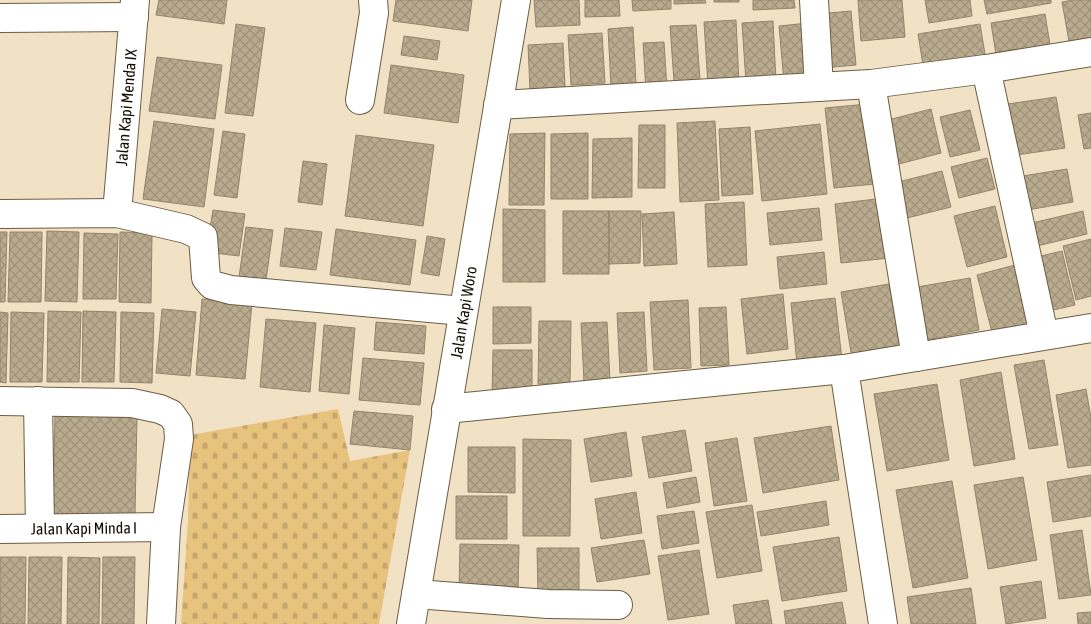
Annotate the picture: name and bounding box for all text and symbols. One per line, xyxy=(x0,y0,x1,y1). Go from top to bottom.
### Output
street label: Jalan Kapi Menda IX xyxy=(112,48,140,166)
street label: Jalan Kapi Woro xyxy=(447,265,480,360)
street label: Jalan Kapi Minda I xyxy=(31,518,137,538)

